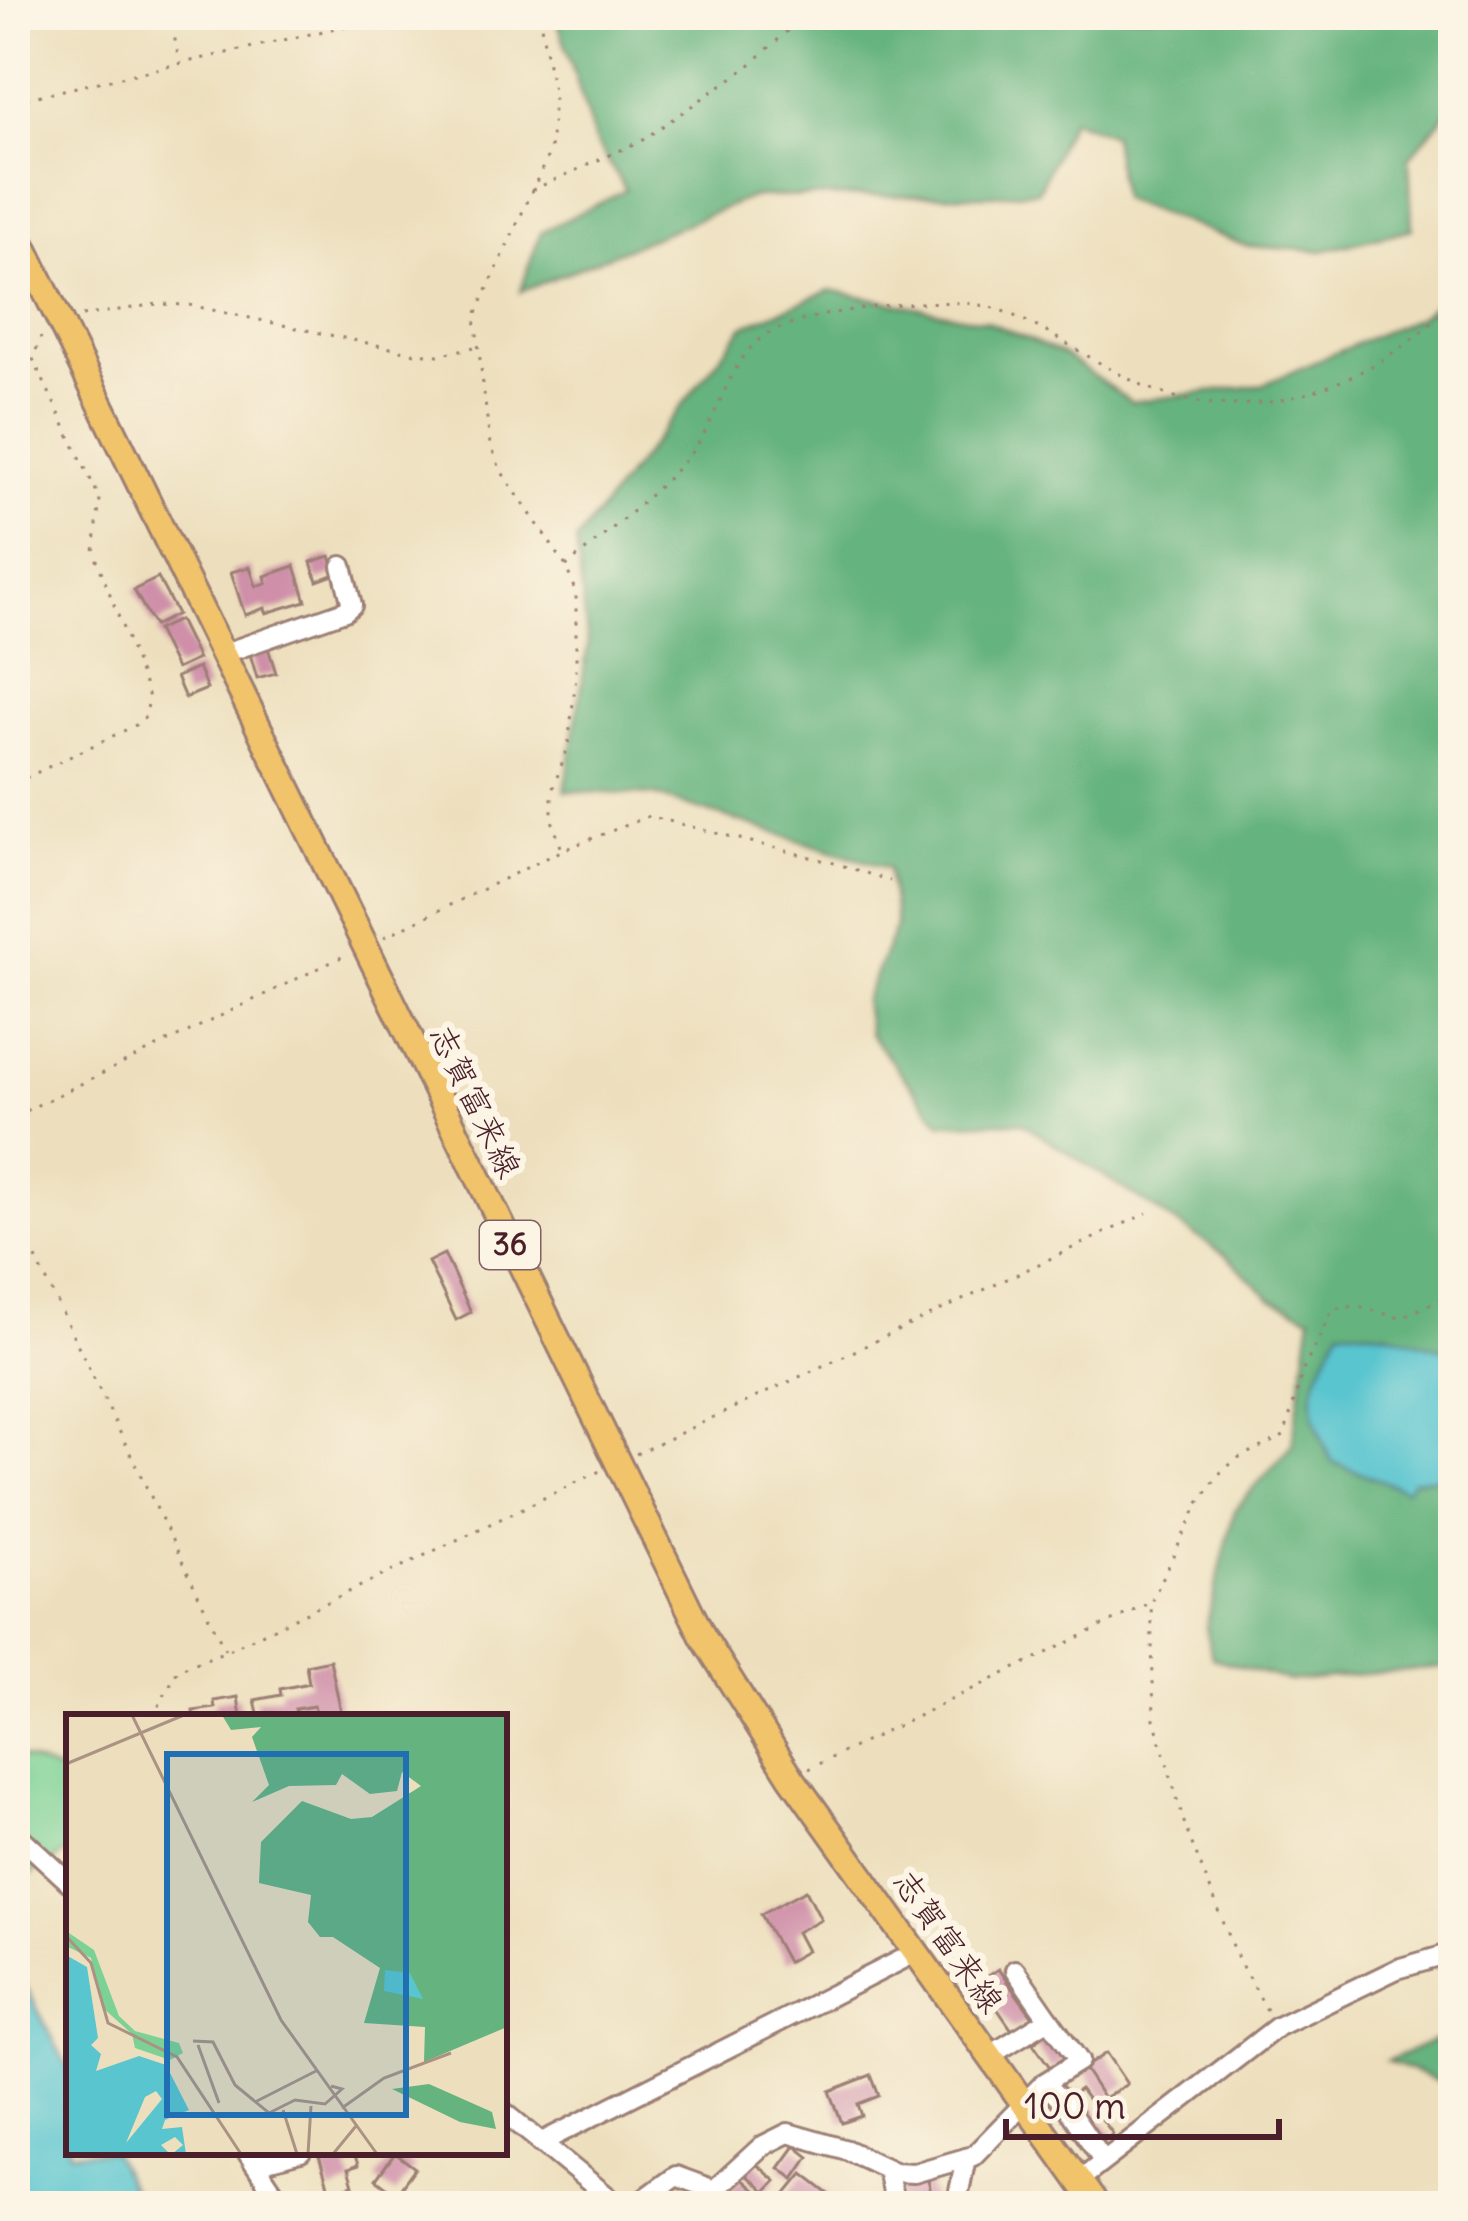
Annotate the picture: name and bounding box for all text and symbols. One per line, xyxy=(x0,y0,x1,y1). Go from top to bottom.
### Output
street label: 志賀富来線 xyxy=(421,1018,531,1184)
road number: 36 xyxy=(480,1221,540,1269)
inset map xyxy=(66,1714,507,2155)
street label: 志賀富来線 xyxy=(884,1861,1014,2021)
scale bar xyxy=(1006,2065,1279,2139)
text: 100 m xyxy=(1024,2084,1126,2129)

